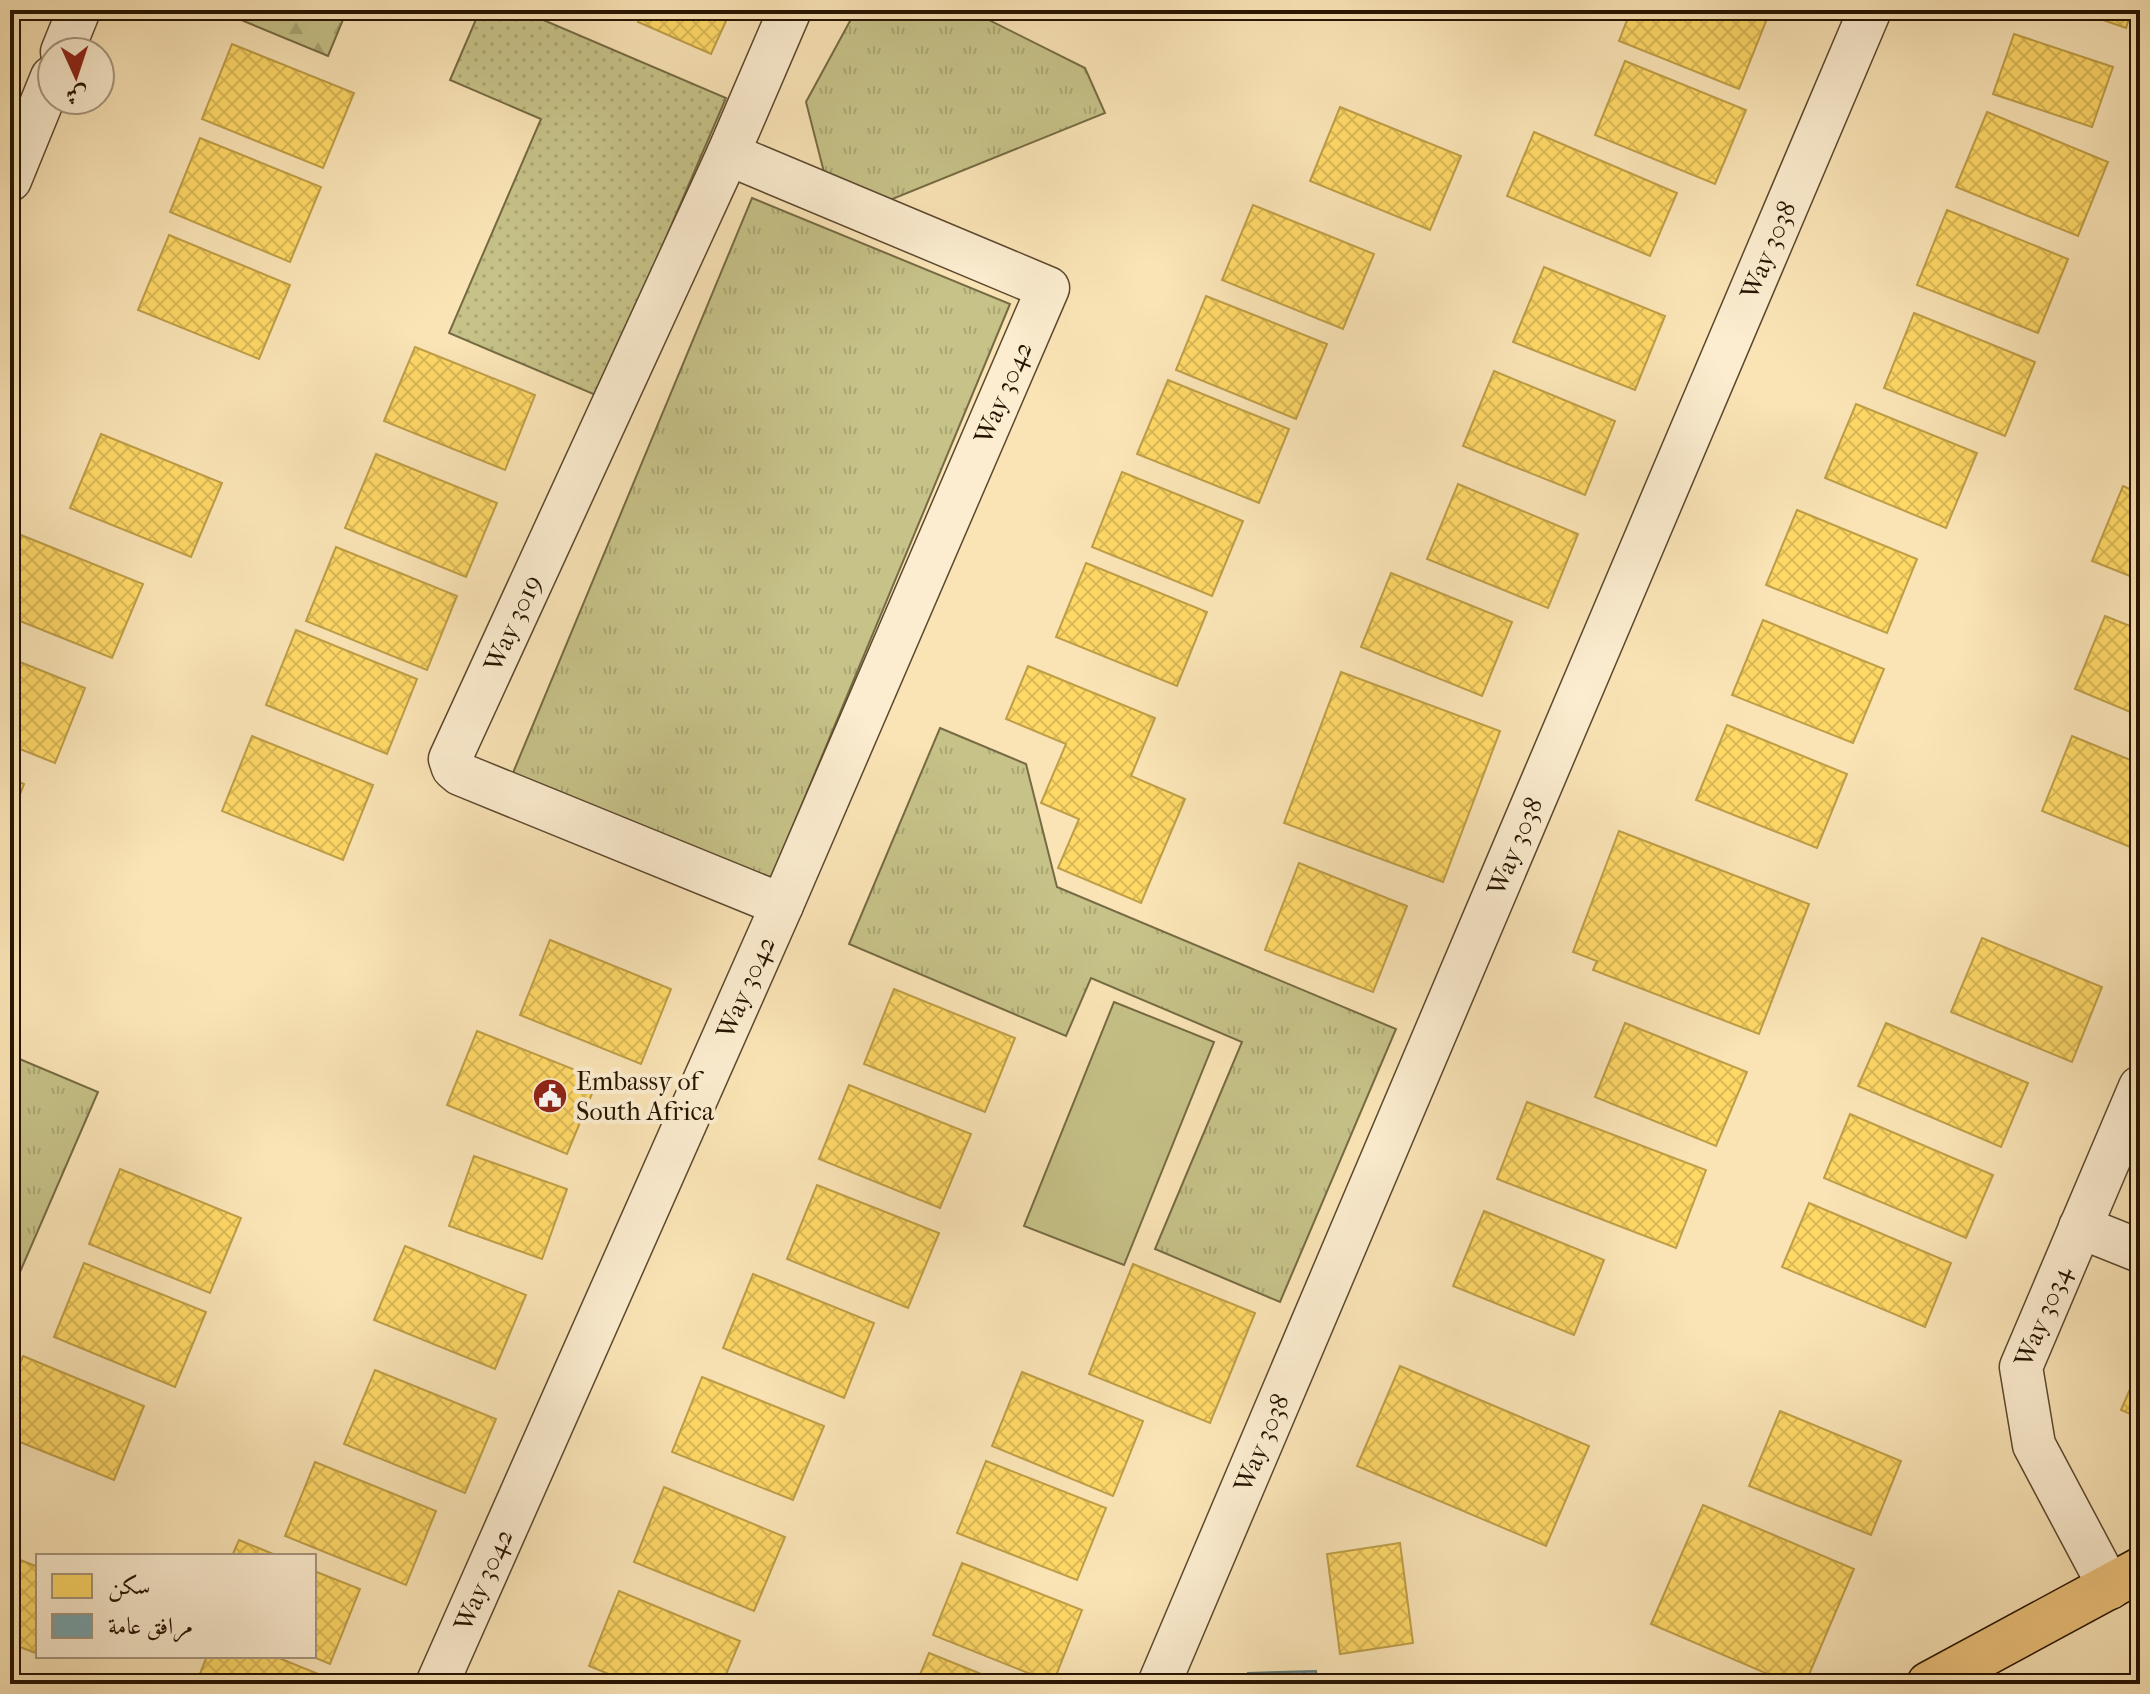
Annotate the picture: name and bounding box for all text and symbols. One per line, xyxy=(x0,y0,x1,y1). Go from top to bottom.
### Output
north arrow xyxy=(36,36,116,116)
text: ش xyxy=(65,81,89,109)
street label: Way 3038 xyxy=(1734,196,1803,305)
street label: Way 3042 xyxy=(967,337,1039,450)
street label: Way 3019 xyxy=(477,570,548,677)
street label: Way 3038 xyxy=(1480,793,1550,901)
street label: Way 3042 xyxy=(710,932,782,1044)
place label: Embassy of South Africa xyxy=(576,1066,715,1127)
public building icon: Embassy of South Africa xyxy=(531,1077,569,1115)
street label: Way 3034 xyxy=(2008,1261,2078,1372)
street label: Way 3038 xyxy=(1227,1389,1296,1498)
street label: Way 3042 xyxy=(447,1524,520,1637)
legend xyxy=(36,1554,316,1658)
text: سكن xyxy=(108,1572,151,1602)
text: مرافق عامة xyxy=(108,1612,193,1643)

